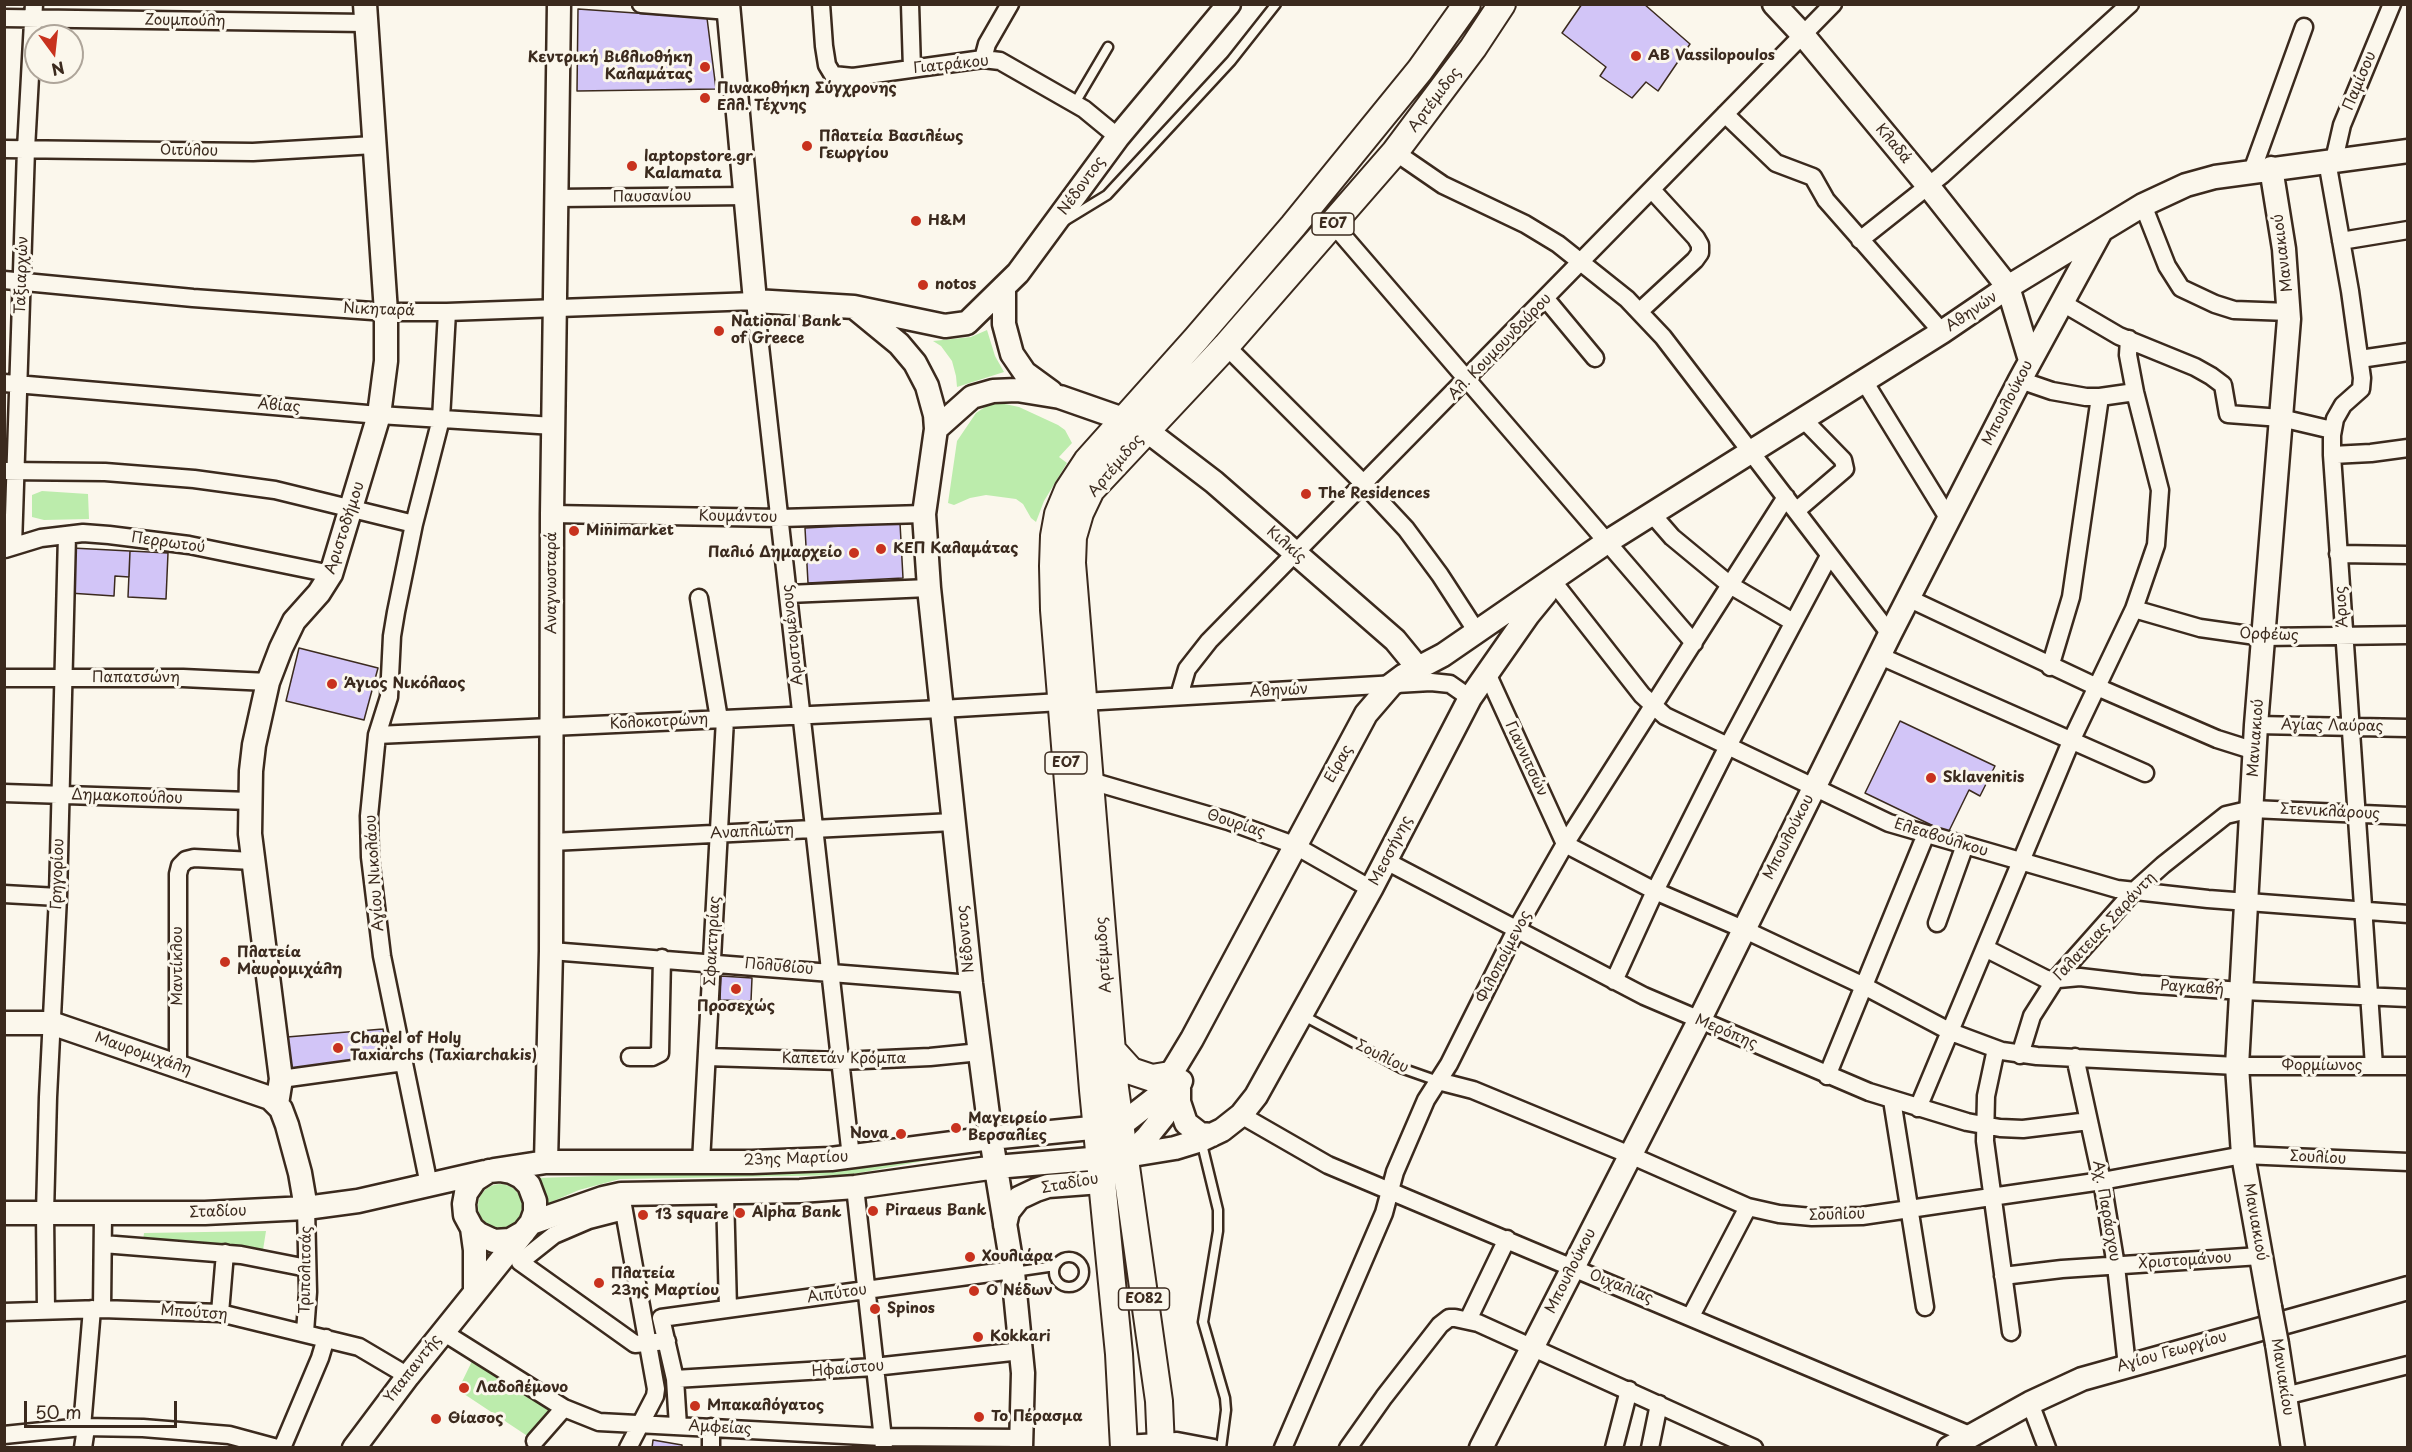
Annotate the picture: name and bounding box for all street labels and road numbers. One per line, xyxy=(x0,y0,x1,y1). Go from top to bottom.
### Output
street label: Ζουμπούλη xyxy=(144,11,226,31)
street label: Παμίσου xyxy=(2340,49,2380,113)
street label: Γιατράκου xyxy=(912,52,990,78)
street label: Αρτέμιδος xyxy=(1405,64,1465,136)
street label: Κλαδά xyxy=(1871,121,1915,167)
street label: Οιτύλου xyxy=(160,141,218,161)
street label: Νέδοντος xyxy=(1055,153,1109,219)
street label: Παυσανίου xyxy=(612,187,692,207)
road number: ΕΟ7 xyxy=(1312,213,1354,235)
street label: Μανιακιού xyxy=(2269,213,2297,293)
street label: Ταξιαρχών xyxy=(12,236,32,314)
street label: Αθηνών xyxy=(1943,288,2001,336)
street label: Αλ. Κουμουνδούρου xyxy=(1445,290,1555,404)
street label: Νικηταρά xyxy=(343,300,415,320)
street label: Μπουλούκου xyxy=(1979,357,2037,449)
street label: Αβίας xyxy=(257,395,301,417)
street label: Αρτέμιδος xyxy=(1085,431,1147,501)
street label: Αριστοδήμου xyxy=(322,479,368,577)
street label: Κουμάντου xyxy=(698,507,778,527)
street label: Κιλκίς xyxy=(1263,523,1309,567)
street label: Περρωτού xyxy=(130,529,206,557)
street label: Αναγνωσταρά xyxy=(543,532,561,634)
street label: Αριστομένους xyxy=(779,584,807,686)
street label: Άριος xyxy=(2332,586,2352,628)
street label: Ορφέως xyxy=(2239,625,2299,645)
street label: Παπατσώνη xyxy=(92,669,180,687)
street label: Αθηνών xyxy=(1249,680,1309,702)
street label: Μανιακιού xyxy=(2244,698,2268,778)
street label: Κολοκοτρώνη xyxy=(609,710,709,734)
street label: Αγίας Λαύρας xyxy=(2281,716,2383,736)
street label: Γιαννιτσών xyxy=(1501,719,1551,799)
street label: Είρας xyxy=(1321,742,1357,786)
road number: ΕΟ7 xyxy=(1045,752,1087,774)
street label: Δημακοπούλου xyxy=(71,786,183,808)
street label: Μπουλούκου xyxy=(1760,791,1818,883)
street label: Στενικλάρους xyxy=(2280,800,2380,824)
street label: Θουρίας xyxy=(1205,806,1267,842)
street label: Μεσσήνης xyxy=(1366,813,1416,889)
street label: Αγίου Νικολάου xyxy=(362,814,388,932)
street label: Ελεαβούλκου xyxy=(1892,815,1990,861)
street label: Αναπλιώτη xyxy=(710,821,794,843)
street label: Γρηγορίου xyxy=(48,838,68,910)
street label: Γαλατειας Σαράντη xyxy=(2050,869,2160,985)
street label: Σφακτηρίας xyxy=(702,896,724,986)
street label: Νέδοντος xyxy=(953,904,979,974)
street label: Φιλοποίμενος xyxy=(1473,908,1535,1006)
street label: Αρτέμιδος xyxy=(1092,916,1116,994)
street label: Μαντίκλου xyxy=(169,926,187,1006)
street label: Πολυβίου xyxy=(744,955,814,979)
street label: Ραγκαβή xyxy=(2160,977,2224,999)
street label: Μερόπης xyxy=(1692,1011,1760,1053)
street label: Μαυρομιχάλη xyxy=(92,1029,194,1079)
street label: Σουλίου xyxy=(1353,1037,1411,1077)
street label: Καπετάν Κρόμπα xyxy=(782,1050,906,1068)
street label: Φορμίωνος xyxy=(2281,1057,2363,1075)
street label: 23ης Μαρτίου xyxy=(743,1148,849,1170)
street label: Σουλίου xyxy=(2289,1148,2347,1168)
street label: Αχ. Παράσχου xyxy=(2088,1159,2124,1263)
street label: Σταδίου xyxy=(1040,1170,1100,1198)
street label: Μανιακιού xyxy=(2239,1182,2271,1262)
street label: Σταδίου xyxy=(189,1202,247,1222)
street label: Σουλίου xyxy=(1808,1205,1866,1225)
street label: Μπουλούκου xyxy=(1542,1225,1600,1317)
street label: Τριπολιτσάς xyxy=(296,1226,316,1314)
street label: Χριστομάνου xyxy=(2138,1249,2232,1273)
street label: Οιχαλίας xyxy=(1586,1266,1656,1308)
street label: Αιπύτου xyxy=(806,1281,868,1307)
road number: ΕΟ82 xyxy=(1118,1288,1170,1310)
street label: Μπούτση xyxy=(160,1302,228,1324)
street label: Αγίου Γεωργίου xyxy=(2115,1328,2229,1376)
street label: Υπαπαντής xyxy=(381,1331,445,1407)
street label: Μανιακίου xyxy=(2267,1337,2297,1417)
street label: Ηφαίστου xyxy=(811,1357,885,1381)
street label: Αμφείας xyxy=(688,1417,752,1439)

